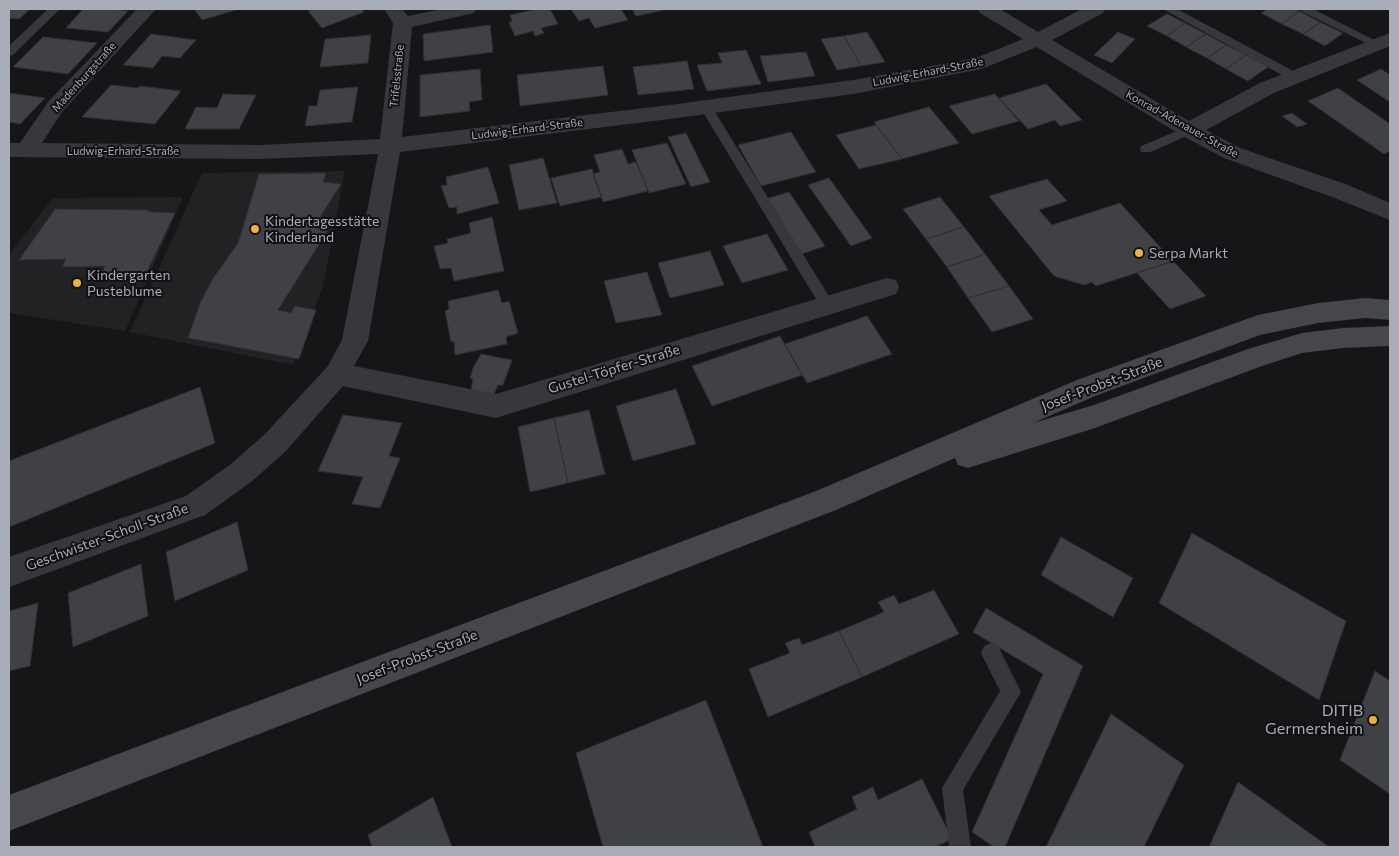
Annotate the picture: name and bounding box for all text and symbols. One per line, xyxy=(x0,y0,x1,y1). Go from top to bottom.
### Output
street label: Madenburgstraße xyxy=(49,39,119,115)
street label: Trifelsstraße xyxy=(387,44,407,108)
street label: Ludwig-Erhard-Straße xyxy=(872,55,984,89)
street label: Konrad-Adenauer-Straße xyxy=(1123,88,1241,160)
street label: Ludwig-Erhard-Straße xyxy=(470,116,584,142)
street label: Ludwig-Erhard-Straße xyxy=(67,144,179,158)
place label: Kindertagesstätte Kinderland xyxy=(265,213,379,246)
marker: Kindertagesstätte Kinderland xyxy=(249,223,261,235)
place label: Serpa Markt xyxy=(1149,245,1228,261)
marker: Serpa Markt xyxy=(1133,247,1145,259)
place label: Kindergarten Pusteblume xyxy=(87,267,171,300)
marker: Kindergarten Pusteblume xyxy=(71,277,83,289)
street label: Gustel-Töpfer-Straße xyxy=(546,341,682,397)
street label: Josef-Probst-Straße xyxy=(1039,353,1165,415)
street label: Geschwister-Scholl-Straße xyxy=(24,500,190,574)
street label: Josef-Probst-Straße xyxy=(354,626,480,688)
place label: DITIB Germersheim xyxy=(1265,701,1363,739)
marker: DITIB Germersheim xyxy=(1367,714,1379,726)

